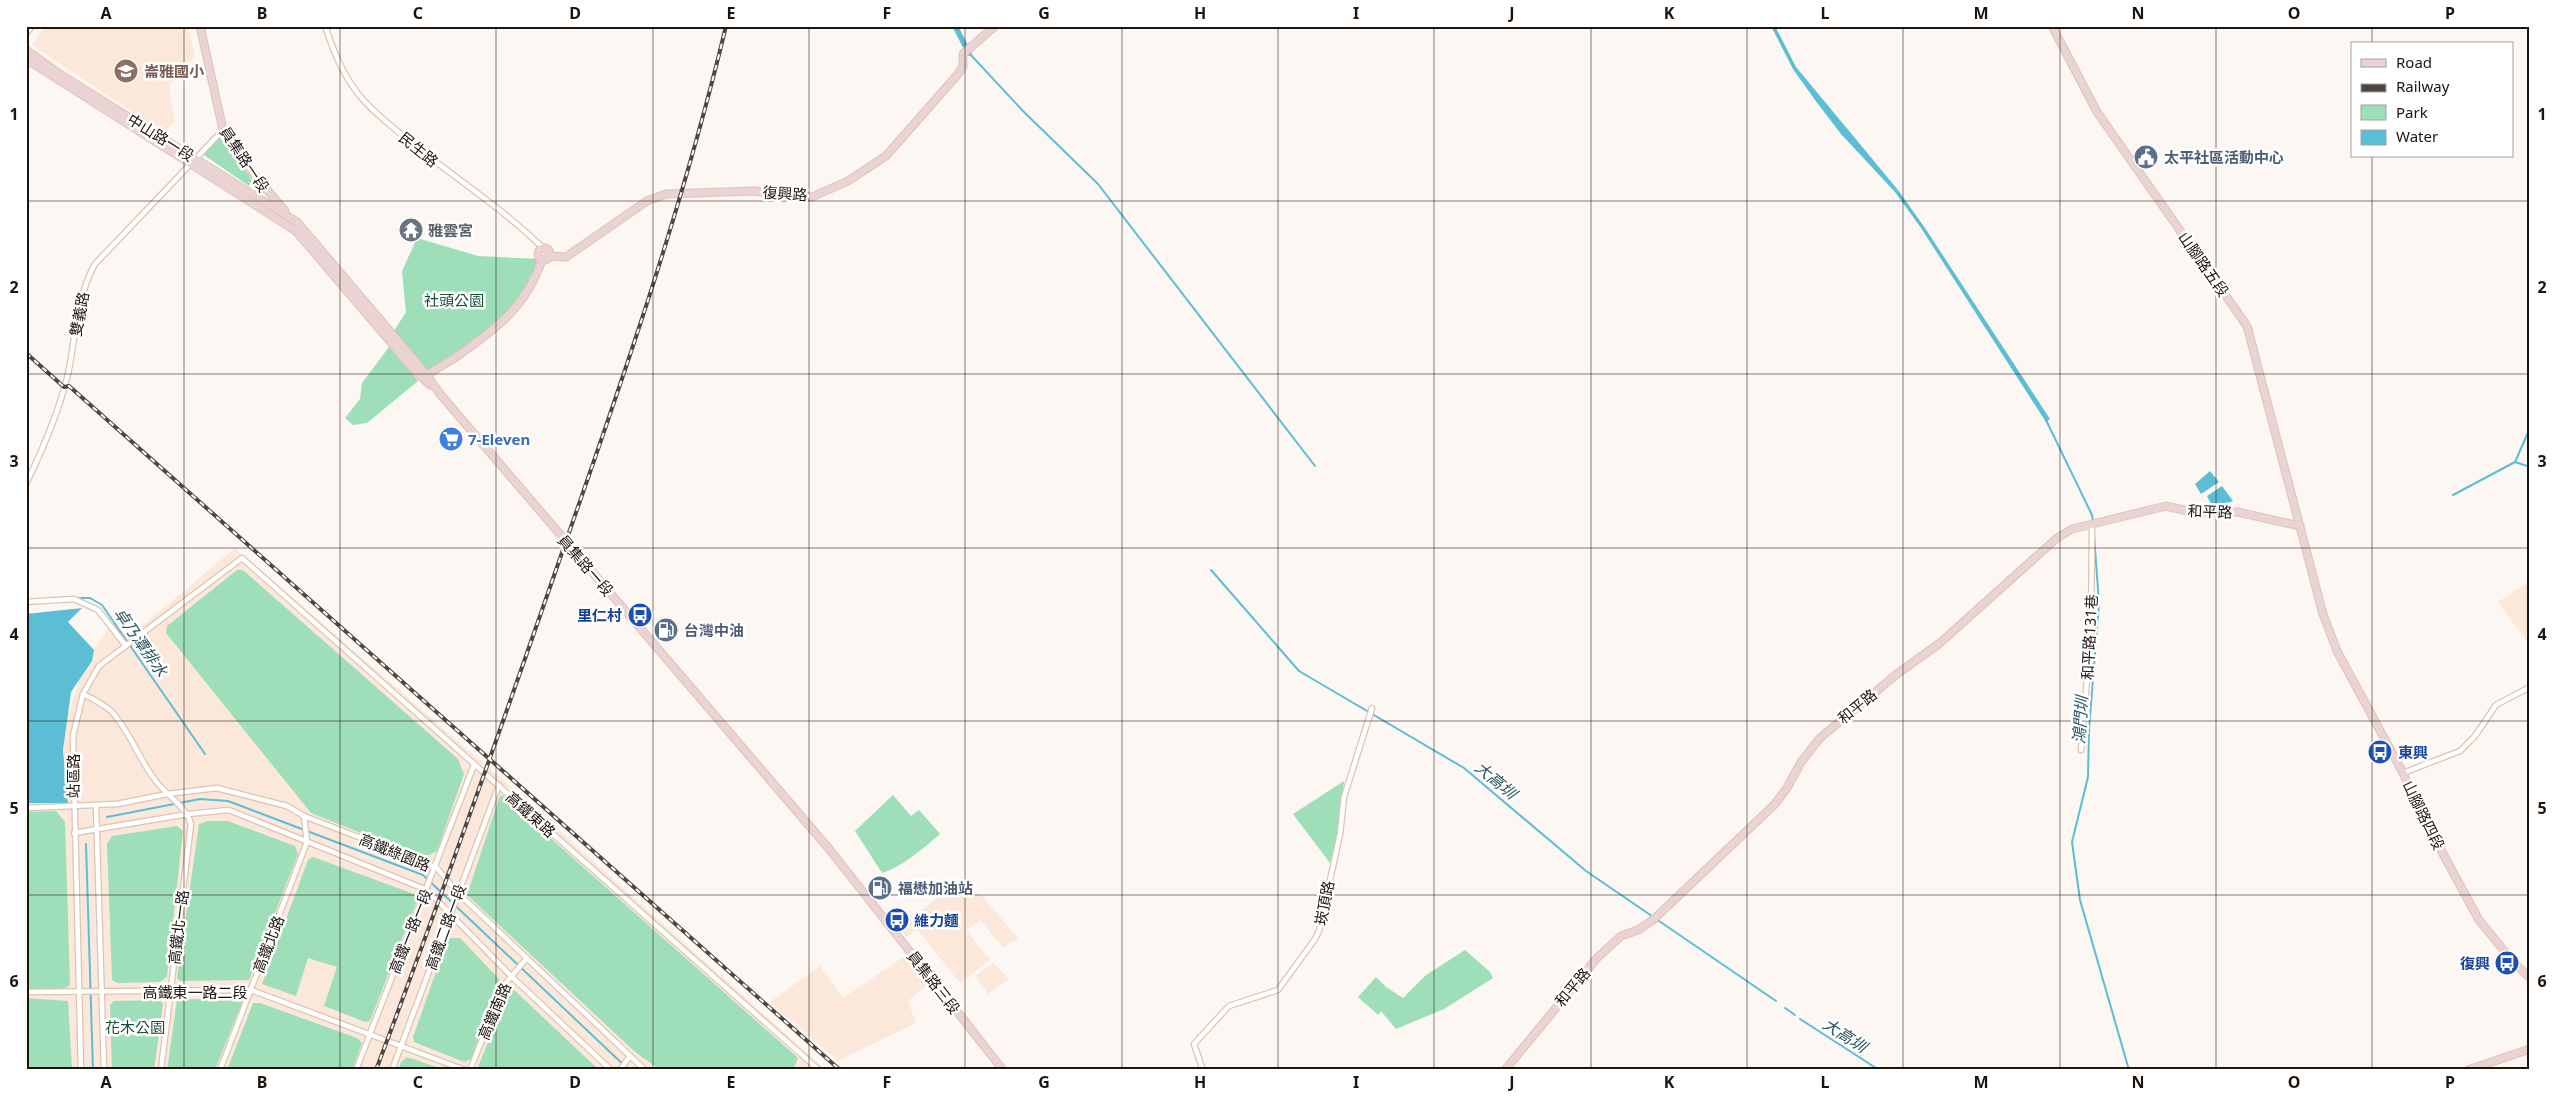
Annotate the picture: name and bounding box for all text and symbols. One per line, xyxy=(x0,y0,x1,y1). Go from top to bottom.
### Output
text: A xyxy=(100,2,112,24)
text: B xyxy=(257,2,267,24)
text: C xyxy=(413,2,423,24)
text: D xyxy=(569,2,581,24)
text: E xyxy=(727,2,736,24)
text: F xyxy=(883,2,891,24)
text: G xyxy=(1038,2,1050,24)
text: H xyxy=(1194,2,1206,24)
text: I xyxy=(1353,2,1359,24)
text: J xyxy=(1507,2,1515,24)
text: K xyxy=(1664,2,1675,24)
text: L xyxy=(1821,2,1830,24)
text: M xyxy=(1973,2,1989,24)
text: N xyxy=(2131,2,2145,24)
text: O xyxy=(2288,2,2300,24)
text: P xyxy=(2445,2,2455,24)
legend xyxy=(2351,42,2514,158)
text: Road xyxy=(2396,52,2432,72)
school or university icon: 崙雅國小 xyxy=(113,58,139,84)
place label: 崙雅國小 xyxy=(144,61,205,81)
text: Railway xyxy=(2396,76,2450,96)
text: Park xyxy=(2396,102,2428,122)
text: 1 xyxy=(9,103,19,125)
text: 1 xyxy=(2537,103,2547,125)
street label: 中山路一段 xyxy=(124,109,198,165)
street label: 員集路一段 xyxy=(216,122,274,196)
text: Water xyxy=(2396,126,2438,146)
street label: 民生路 xyxy=(395,127,443,171)
public building icon: 太平社區活動中心 xyxy=(2133,144,2159,170)
place label: 太平社區活動中心 xyxy=(2164,147,2284,167)
street label: 復興路 xyxy=(762,181,808,205)
temple icon: 雅雲宮 xyxy=(398,217,424,243)
place label: 雅雲宮 xyxy=(428,220,473,240)
street label: 山腳路五段 xyxy=(2174,228,2234,300)
text: 2 xyxy=(9,276,19,298)
text: 2 xyxy=(2537,276,2547,298)
street label: 雙義路 xyxy=(65,290,93,338)
park label: 社頭公園 xyxy=(424,290,484,310)
supermarket icon: 7-Eleven xyxy=(438,426,464,452)
place label: 7-Eleven xyxy=(468,429,530,449)
text: 3 xyxy=(9,450,19,472)
text: 3 xyxy=(2537,450,2547,472)
street label: 和平路 xyxy=(2187,500,2233,522)
street label: 員集路一段 xyxy=(554,530,618,600)
street label: 和平路131巷 xyxy=(2077,594,2101,680)
bus stop icon: 里仁村 xyxy=(627,602,653,628)
water label: 卓乃潭排水 xyxy=(109,603,174,682)
place label: 里仁村 xyxy=(577,605,622,625)
fuel station icon: 台灣中油 xyxy=(653,617,679,643)
place label: 台灣中油 xyxy=(684,620,744,640)
text: 4 xyxy=(9,623,19,645)
text: 4 xyxy=(2537,623,2547,645)
street label: 和平路 xyxy=(1833,684,1881,728)
water label: 鴻門圳 xyxy=(2067,693,2093,745)
bus stop icon: 東興 xyxy=(2367,739,2393,765)
place label: 東興 xyxy=(2398,742,2428,762)
street label: 站區路 xyxy=(63,753,83,799)
water label: 大高圳 xyxy=(1471,756,1523,805)
street label: 山腳路四段 xyxy=(2399,777,2449,853)
street label: 高鐵東路 xyxy=(502,786,560,842)
text: 5 xyxy=(9,797,19,819)
text: 5 xyxy=(2537,797,2547,819)
street label: 高鐵綠園路 xyxy=(356,829,434,875)
fuel station icon: 福懋加油站 xyxy=(867,875,893,901)
place label: 福懋加油站 xyxy=(898,878,973,898)
street label: 崁頂路 xyxy=(1310,879,1338,927)
street label: 高鐵二路一段 xyxy=(420,881,470,973)
street label: 高鐵一路一段 xyxy=(384,886,436,976)
street label: 高鐵北一路 xyxy=(164,889,192,965)
bus stop icon: 維力麵 xyxy=(884,907,910,933)
place label: 維力麵 xyxy=(914,910,959,930)
street label: 高鐵北路 xyxy=(248,912,288,976)
street label: 員集路三段 xyxy=(903,946,965,1018)
bus stop icon: 復興 xyxy=(2494,950,2520,976)
place label: 復興 xyxy=(2460,953,2490,973)
street label: 和平路 xyxy=(1550,963,1594,1011)
text: 6 xyxy=(9,970,19,992)
text: 6 xyxy=(2537,970,2547,992)
street label: 高鐵南路 xyxy=(473,979,515,1043)
street label: 高鐵東一路二段 xyxy=(142,982,248,1002)
water label: 大高圳 xyxy=(1819,1013,1873,1058)
park label: 花木公園 xyxy=(105,1017,165,1037)
text: A xyxy=(100,1071,112,1093)
text: B xyxy=(257,1071,267,1093)
text: C xyxy=(413,1071,423,1093)
text: D xyxy=(569,1071,581,1093)
text: E xyxy=(727,1071,736,1093)
text: F xyxy=(883,1071,891,1093)
text: G xyxy=(1038,1071,1050,1093)
text: H xyxy=(1194,1071,1206,1093)
text: I xyxy=(1353,1071,1359,1093)
text: J xyxy=(1507,1071,1515,1093)
text: K xyxy=(1664,1071,1675,1093)
text: L xyxy=(1821,1071,1830,1093)
text: M xyxy=(1973,1071,1989,1093)
text: N xyxy=(2131,1071,2145,1093)
text: O xyxy=(2288,1071,2300,1093)
text: P xyxy=(2445,1071,2455,1093)

